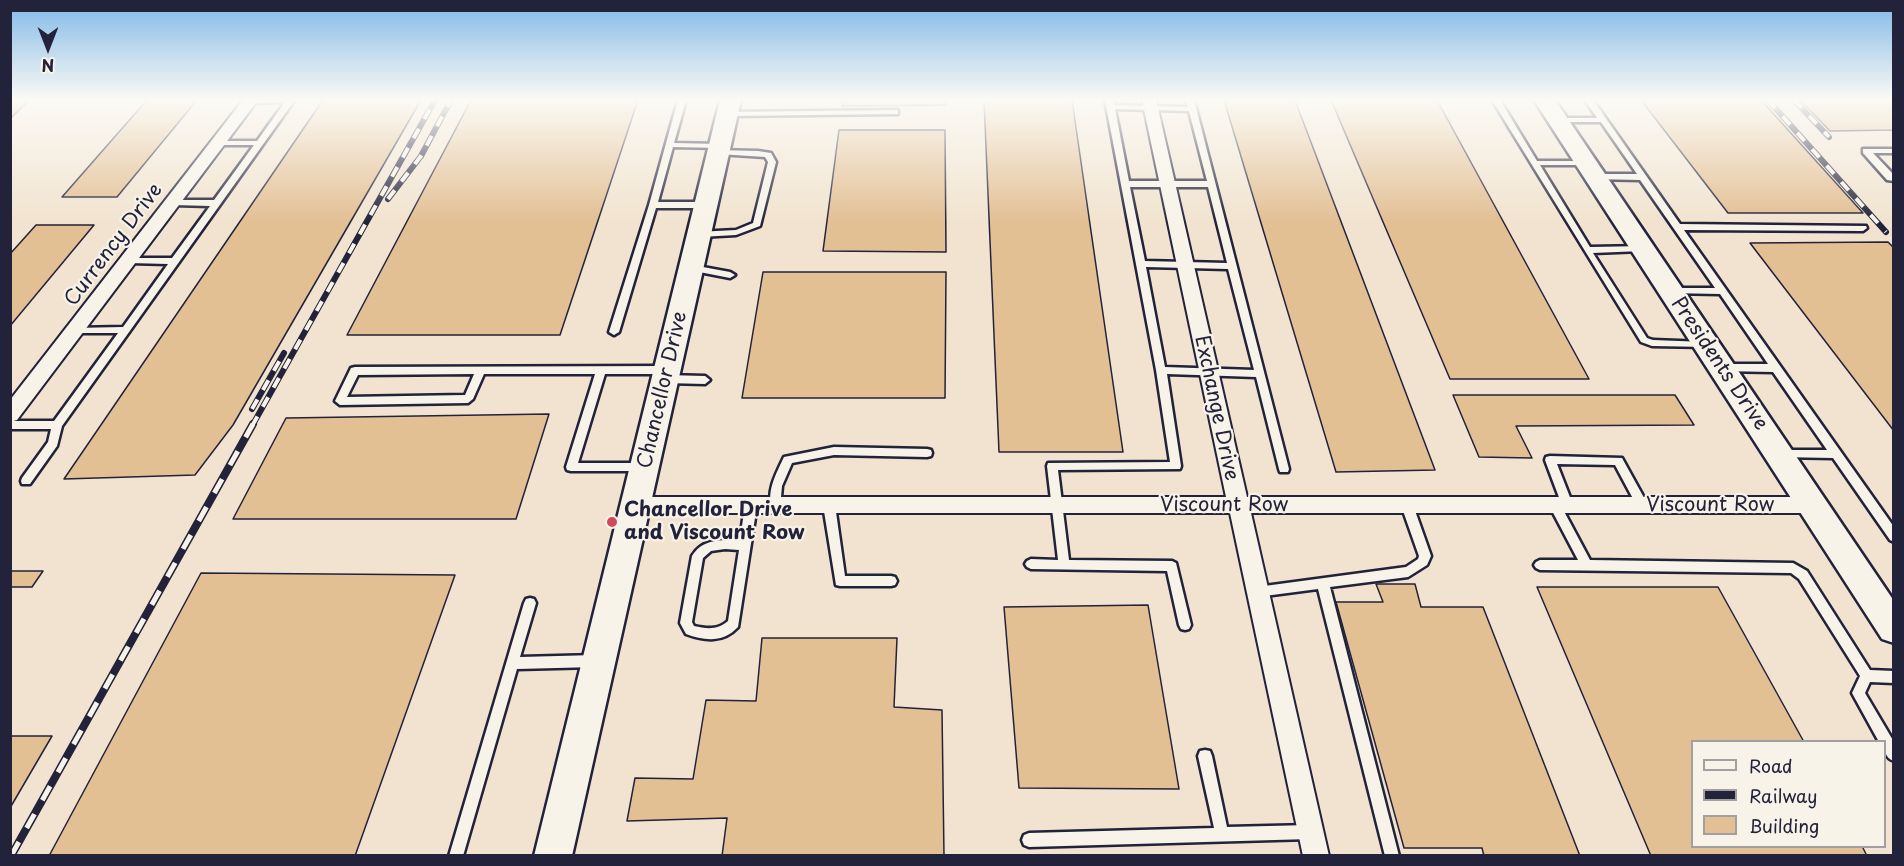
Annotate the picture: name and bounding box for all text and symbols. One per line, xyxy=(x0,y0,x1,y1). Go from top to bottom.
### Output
north arrow xyxy=(18,18,78,78)
text: N xyxy=(42,54,54,78)
street label: Currency Drive xyxy=(60,179,168,311)
street label: Presidents Drive xyxy=(1666,293,1772,435)
street label: Chancellor Drive xyxy=(633,309,693,471)
street label: Exchange Drive xyxy=(1189,333,1243,483)
street label: Viscount Row xyxy=(1160,493,1288,517)
street label: Viscount Row xyxy=(1646,493,1774,517)
place label: Chancellor Drive and Viscount Row xyxy=(624,498,805,545)
marker: Chancellor Drive and Viscount Row xyxy=(605,515,619,529)
legend xyxy=(1691,740,1886,848)
text: Road xyxy=(1749,752,1793,779)
text: Railway xyxy=(1749,782,1817,809)
text: Building xyxy=(1749,812,1819,839)

